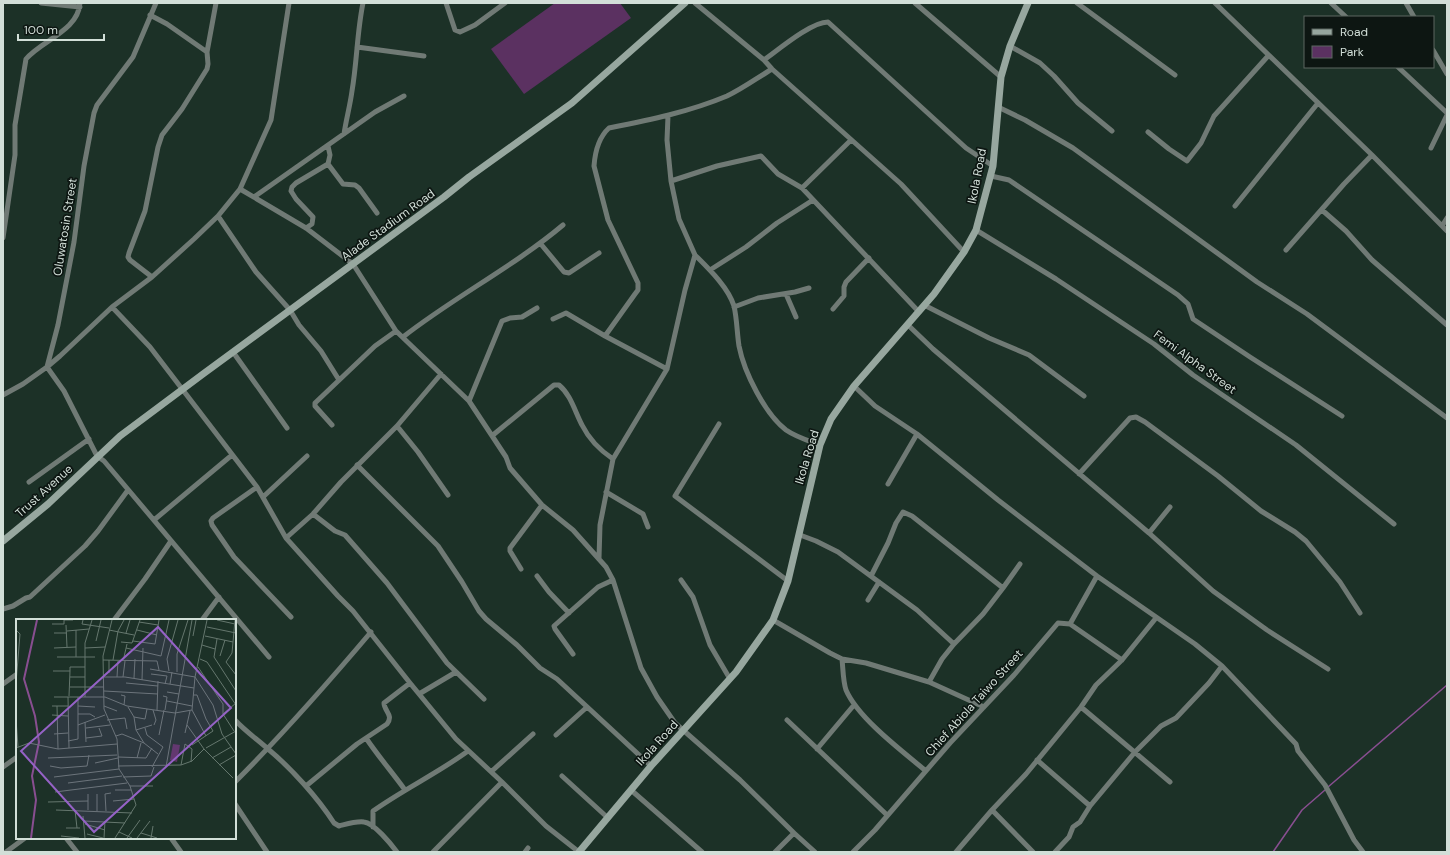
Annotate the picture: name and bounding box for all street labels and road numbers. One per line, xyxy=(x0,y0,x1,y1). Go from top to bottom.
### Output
street label: Ikola Road xyxy=(964,147,990,205)
street label: Oluwatosin Street xyxy=(49,177,81,277)
street label: Alade Stadium Road xyxy=(338,186,438,264)
street label: Femi Alpha Street xyxy=(1150,327,1240,398)
street label: Ikola Road xyxy=(791,428,823,486)
street label: Trust Avenue xyxy=(12,461,76,521)
street label: Chief Abiola Taiwo Street xyxy=(922,646,1027,760)
street label: Ikola Road xyxy=(632,717,682,769)

